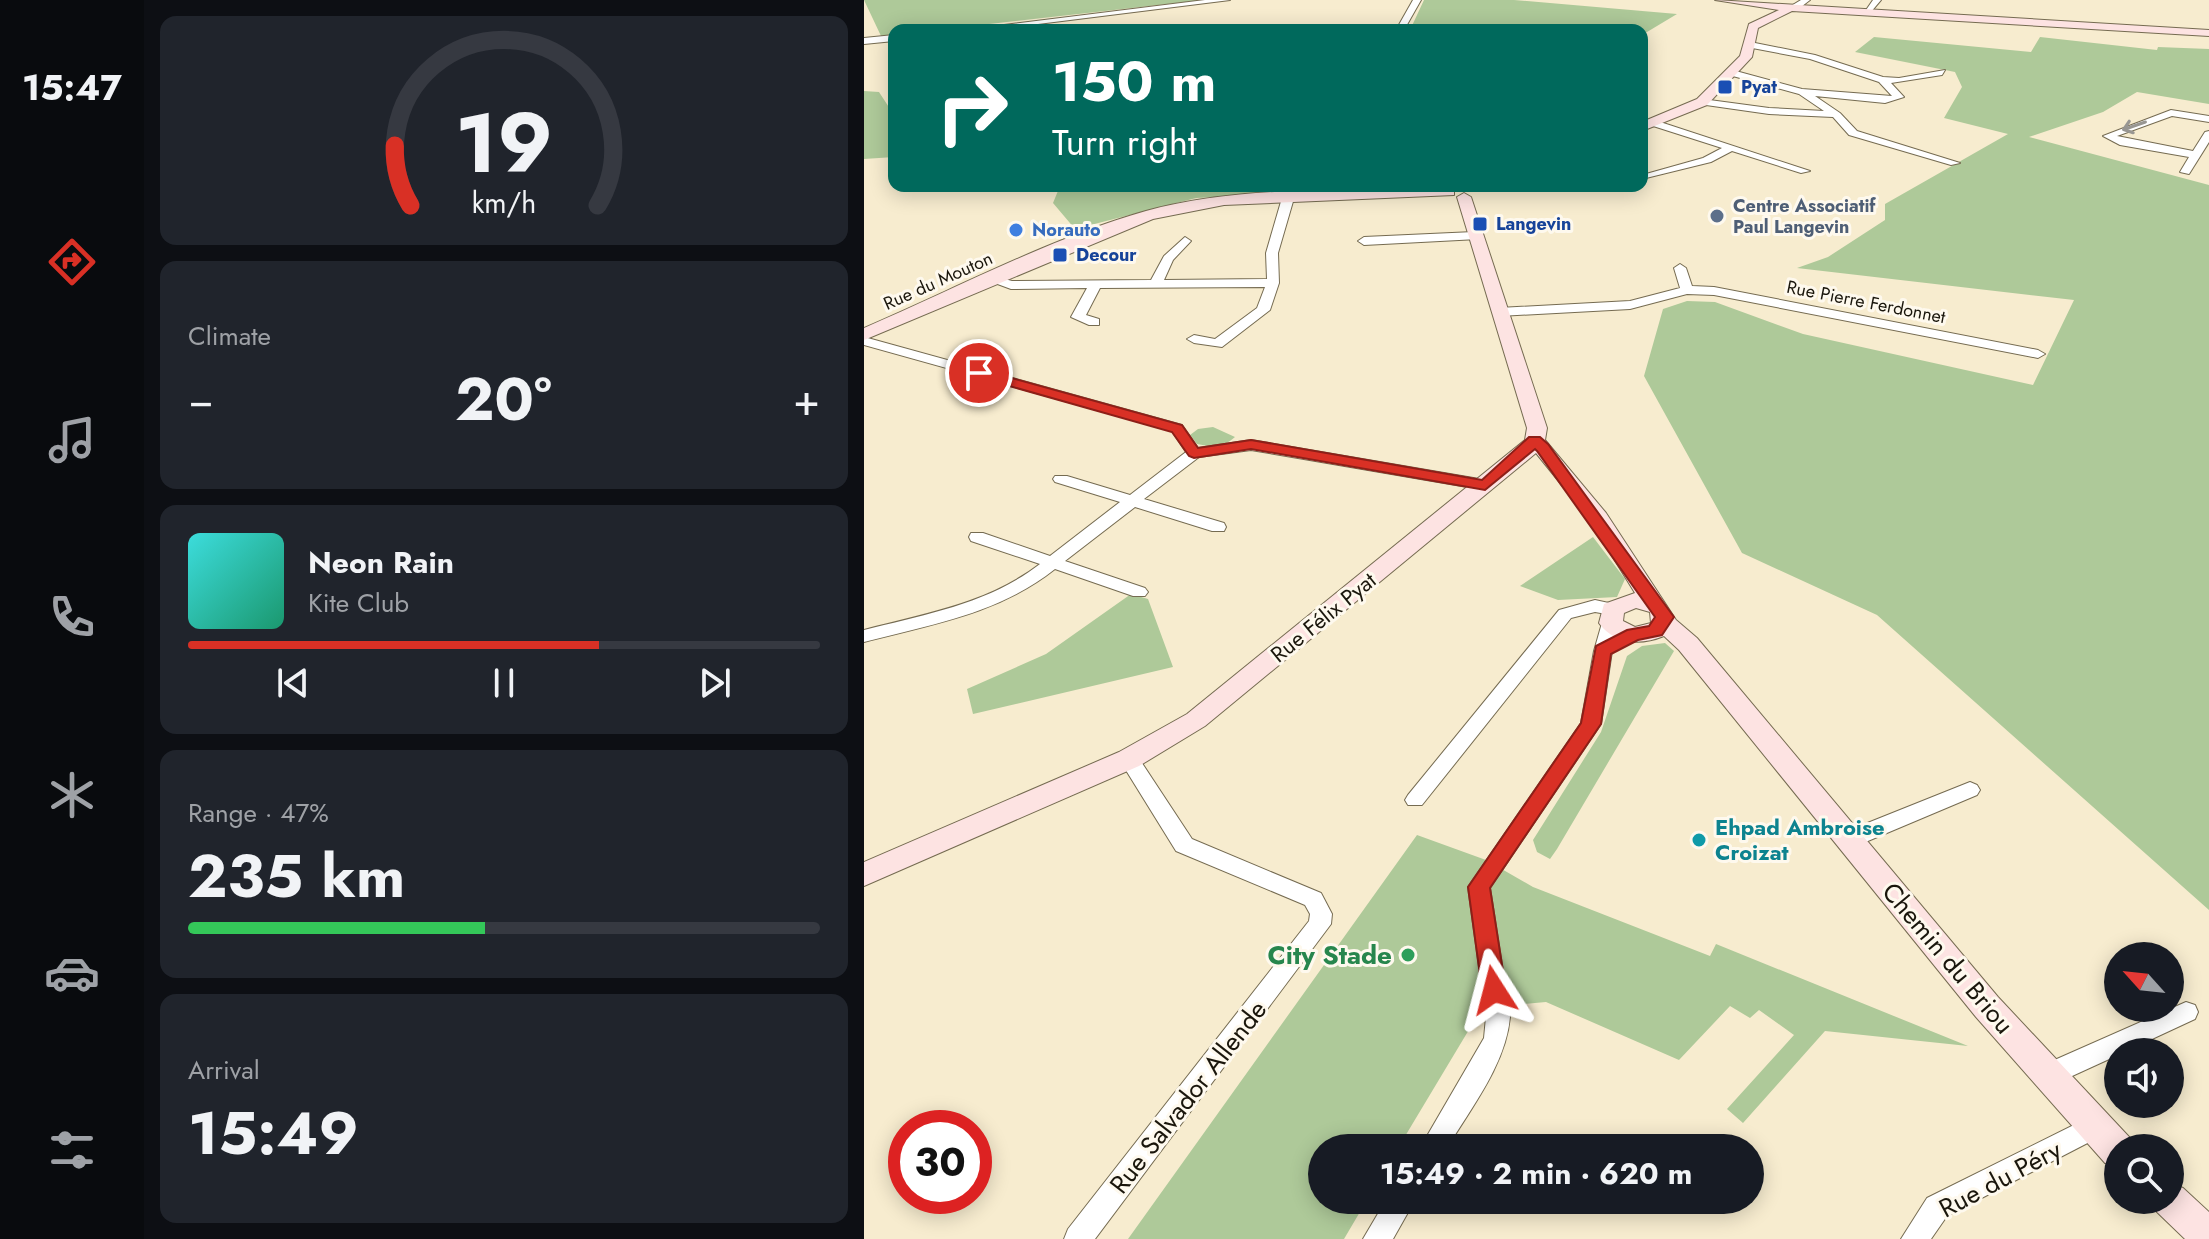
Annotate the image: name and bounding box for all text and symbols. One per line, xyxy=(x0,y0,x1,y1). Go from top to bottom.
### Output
text: 150 m xyxy=(1052,41,1216,122)
icon: right xyxy=(920,56,1024,160)
text: 15:47 xyxy=(22,61,122,113)
place label: Pyat xyxy=(1741,74,1777,100)
marker: Pyat xyxy=(1716,78,1734,96)
text: 19 xyxy=(455,83,553,203)
text: Turn right xyxy=(1052,116,1197,168)
one-way arrow xyxy=(2121,119,2146,134)
text: km/h xyxy=(472,182,536,224)
place label: Centre Associatif Paul Langevin xyxy=(1733,193,1876,240)
marker: Centre Associatif Paul Langevin xyxy=(1708,207,1726,225)
place label: Langevin xyxy=(1496,211,1571,237)
marker: Langevin xyxy=(1471,215,1489,233)
place label: Norauto xyxy=(1032,217,1101,243)
marker: Norauto xyxy=(1007,221,1025,239)
icon: directions xyxy=(44,234,100,290)
place label: Decour xyxy=(1076,242,1137,268)
street label: Rue du Mouton xyxy=(879,245,997,317)
marker: Decour xyxy=(1051,246,1069,264)
street label: Rue Pierre Ferdonnet xyxy=(1784,274,1948,330)
text: Climate xyxy=(188,317,271,355)
pin xyxy=(945,339,1013,407)
icon: arrive xyxy=(957,351,1001,395)
text: 20° xyxy=(455,356,552,443)
text: − xyxy=(188,368,214,432)
text: + xyxy=(793,368,820,432)
icon: music xyxy=(44,412,100,468)
text: Neon Rain xyxy=(308,541,454,584)
street label: Rue Félix Pyat xyxy=(1263,564,1383,670)
text: Kite Club xyxy=(308,584,409,622)
icon: phone xyxy=(44,589,100,645)
icon: previous xyxy=(271,661,315,705)
icon: pause xyxy=(482,661,526,705)
icon: next xyxy=(693,661,737,705)
icon: climate xyxy=(44,767,100,823)
text: Range · 47% xyxy=(188,794,329,832)
place label: Ehpad Ambroise Croizat xyxy=(1715,811,1885,868)
marker: Ehpad Ambroise Croizat xyxy=(1690,831,1708,849)
text: 235 km xyxy=(188,833,405,920)
street label: Chemin du Briou xyxy=(1873,874,2023,1042)
place label: City Stade xyxy=(1268,936,1392,974)
north arrow xyxy=(2104,942,2184,1022)
map controls xyxy=(2104,942,2184,1214)
icon: car xyxy=(44,945,100,1001)
marker: City Stade xyxy=(1399,946,1417,964)
position arrow xyxy=(1452,948,1536,1032)
street label: Rue Salvador Allende xyxy=(1100,992,1276,1202)
button: sound xyxy=(2104,1038,2184,1118)
text: Arrival xyxy=(188,1051,260,1089)
text: 15:49 xyxy=(188,1090,359,1177)
speed limit sign: 30 xyxy=(888,1110,992,1214)
icon: filters xyxy=(44,1122,100,1178)
street label: Rue du Péry xyxy=(1932,1131,2068,1227)
button: search xyxy=(2104,1134,2184,1214)
text: 15:49 · 2 min · 620 m xyxy=(1380,1152,1692,1195)

